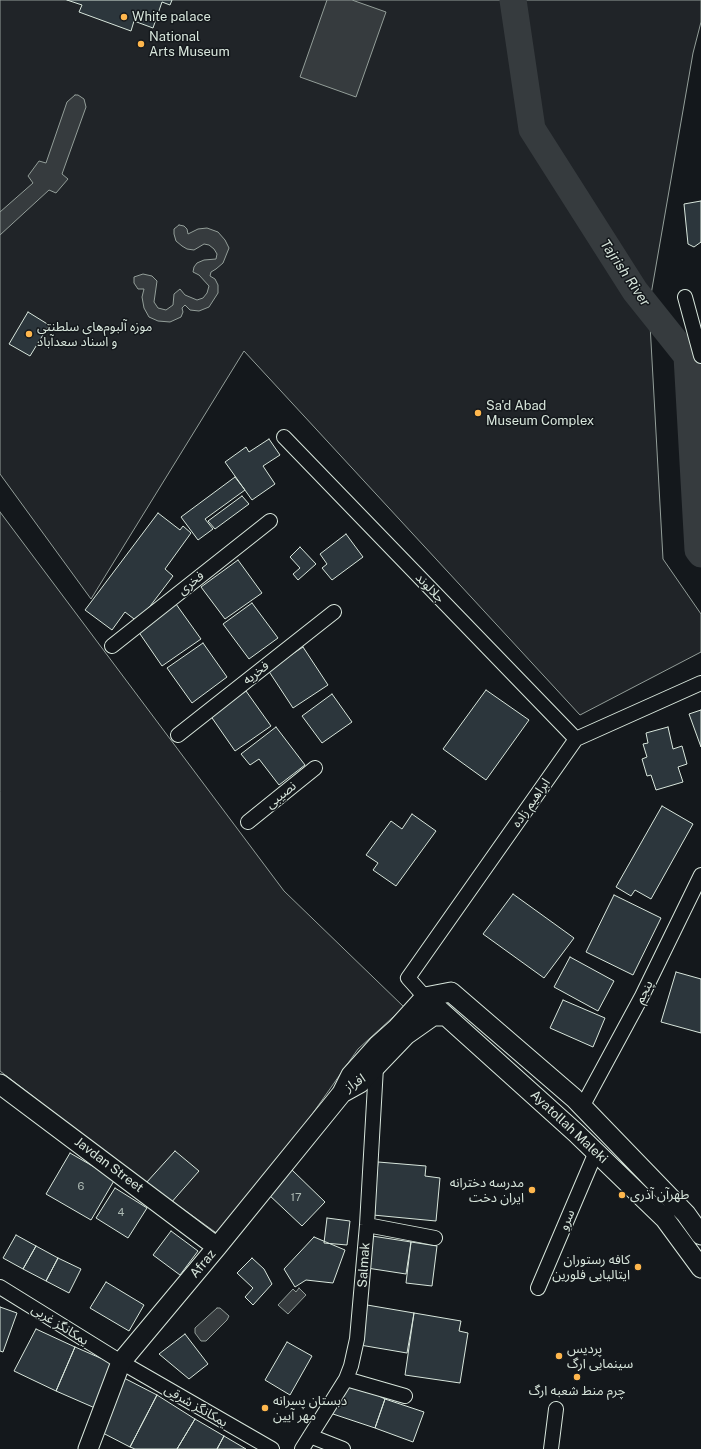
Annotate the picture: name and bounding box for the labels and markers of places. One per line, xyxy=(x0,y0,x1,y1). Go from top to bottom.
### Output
place label: White palace xyxy=(132,9,211,25)
marker: White palace xyxy=(119,12,129,22)
place label: National Arts Museum xyxy=(149,29,230,60)
marker: National Arts Museum xyxy=(136,39,146,49)
place label: موزه آلبوم‌های سلطنتی و اسناد سعدآباد xyxy=(37,319,152,350)
marker: موزه آلبوم‌های سلطنتی و اسناد سعدآباد xyxy=(24,329,34,339)
place label: Sa'd Abad Museum Complex xyxy=(486,398,594,429)
marker: Sa'd Abad Museum Complex xyxy=(473,408,483,418)
place label: مدرسه دخترانه ایران دخت xyxy=(450,1175,524,1206)
marker: مدرسه دخترانه ایران دخت xyxy=(527,1185,537,1195)
place label: طهرآن آذری xyxy=(630,1187,689,1203)
marker: طهرآن آذری xyxy=(617,1190,627,1200)
place label: کافه رستوران ایتالیایی فلورین xyxy=(552,1252,630,1283)
marker: کافه رستوران ایتالیایی فلورین xyxy=(633,1262,643,1272)
place label: پردیس سینمایی ارگ xyxy=(567,1341,633,1372)
marker: پردیس سینمایی ارگ xyxy=(554,1351,564,1361)
marker: چرم منط شعبه ارگ xyxy=(572,1372,582,1382)
place label: چرم منط شعبه ارگ xyxy=(529,1383,625,1399)
place label: دبستان پسرانه مهر آیین xyxy=(273,1393,347,1424)
marker: دبستان پسرانه مهر آیین xyxy=(260,1403,270,1413)

